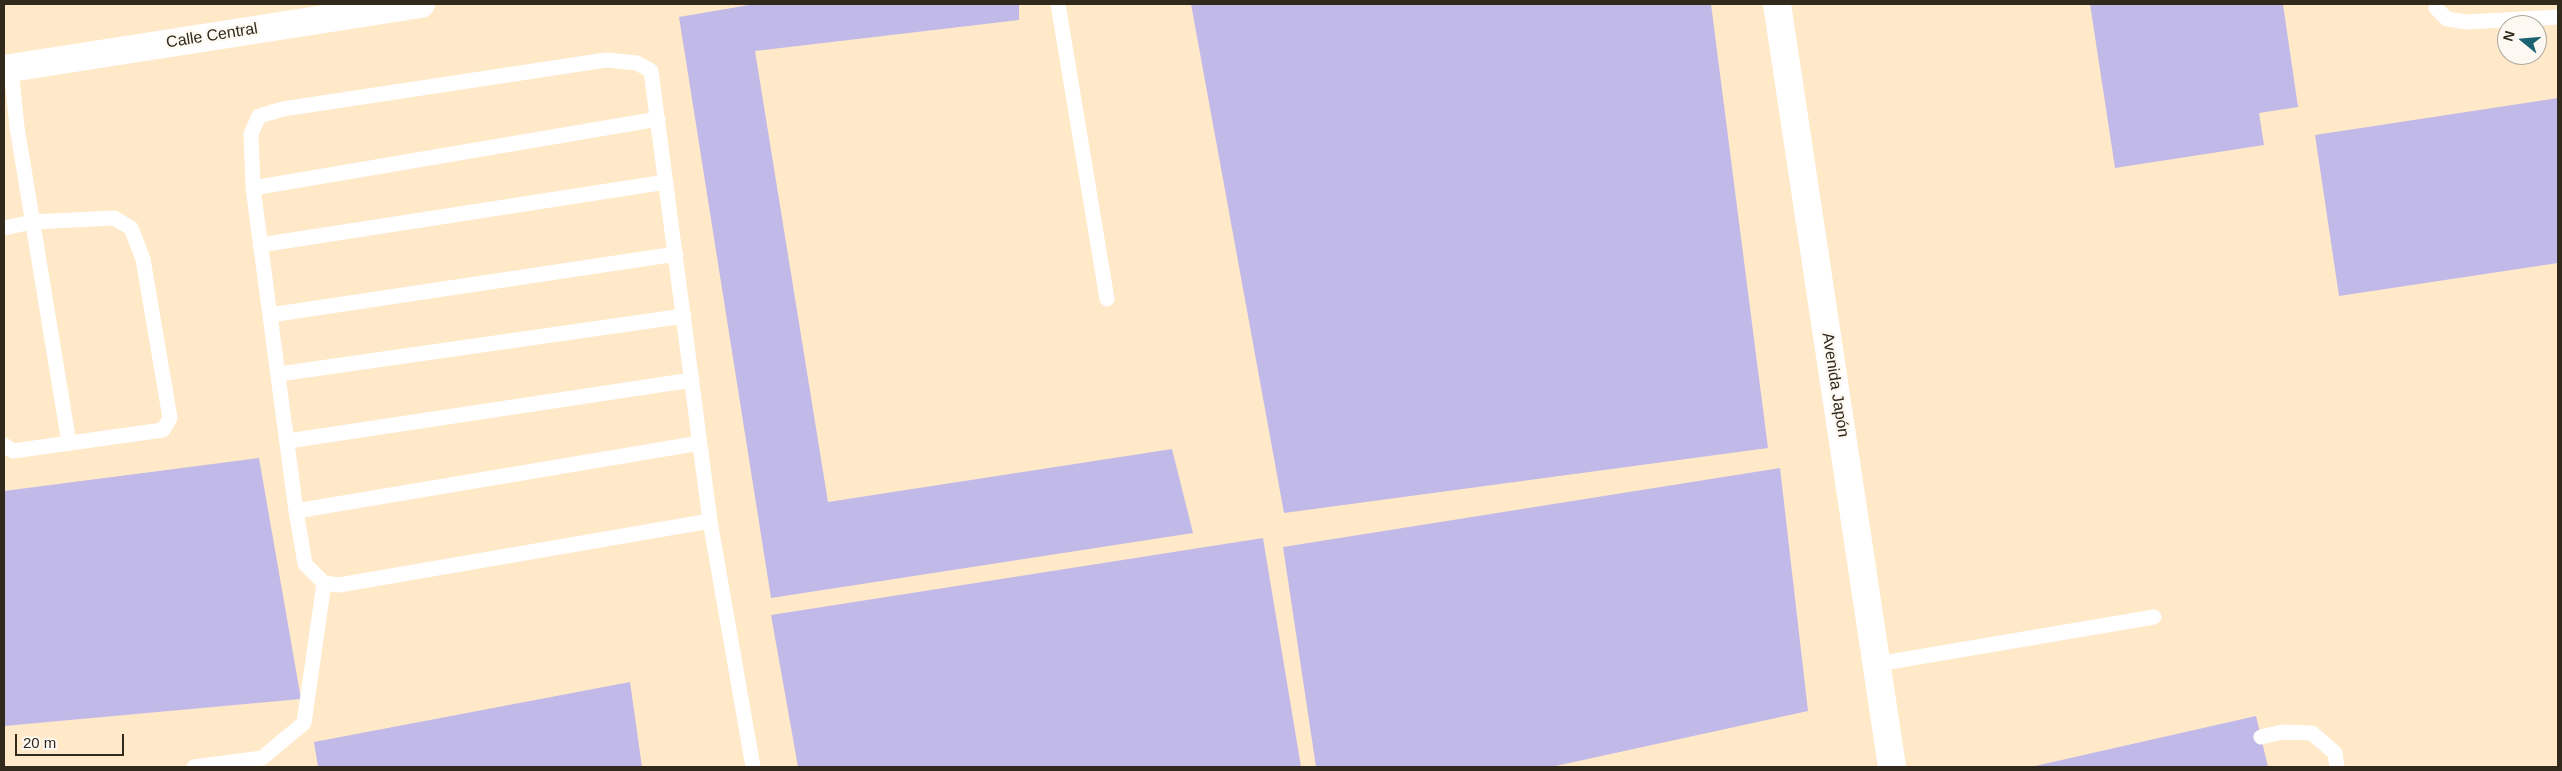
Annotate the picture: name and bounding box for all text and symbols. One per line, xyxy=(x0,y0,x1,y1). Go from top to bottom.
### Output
north arrow xyxy=(2497,15,2547,65)
street label: Calle Central xyxy=(165,19,259,53)
text: N xyxy=(2499,29,2518,43)
street label: Avenida Japón xyxy=(1817,331,1853,439)
scale bar xyxy=(18,724,126,756)
text: 20 m xyxy=(23,734,56,751)

